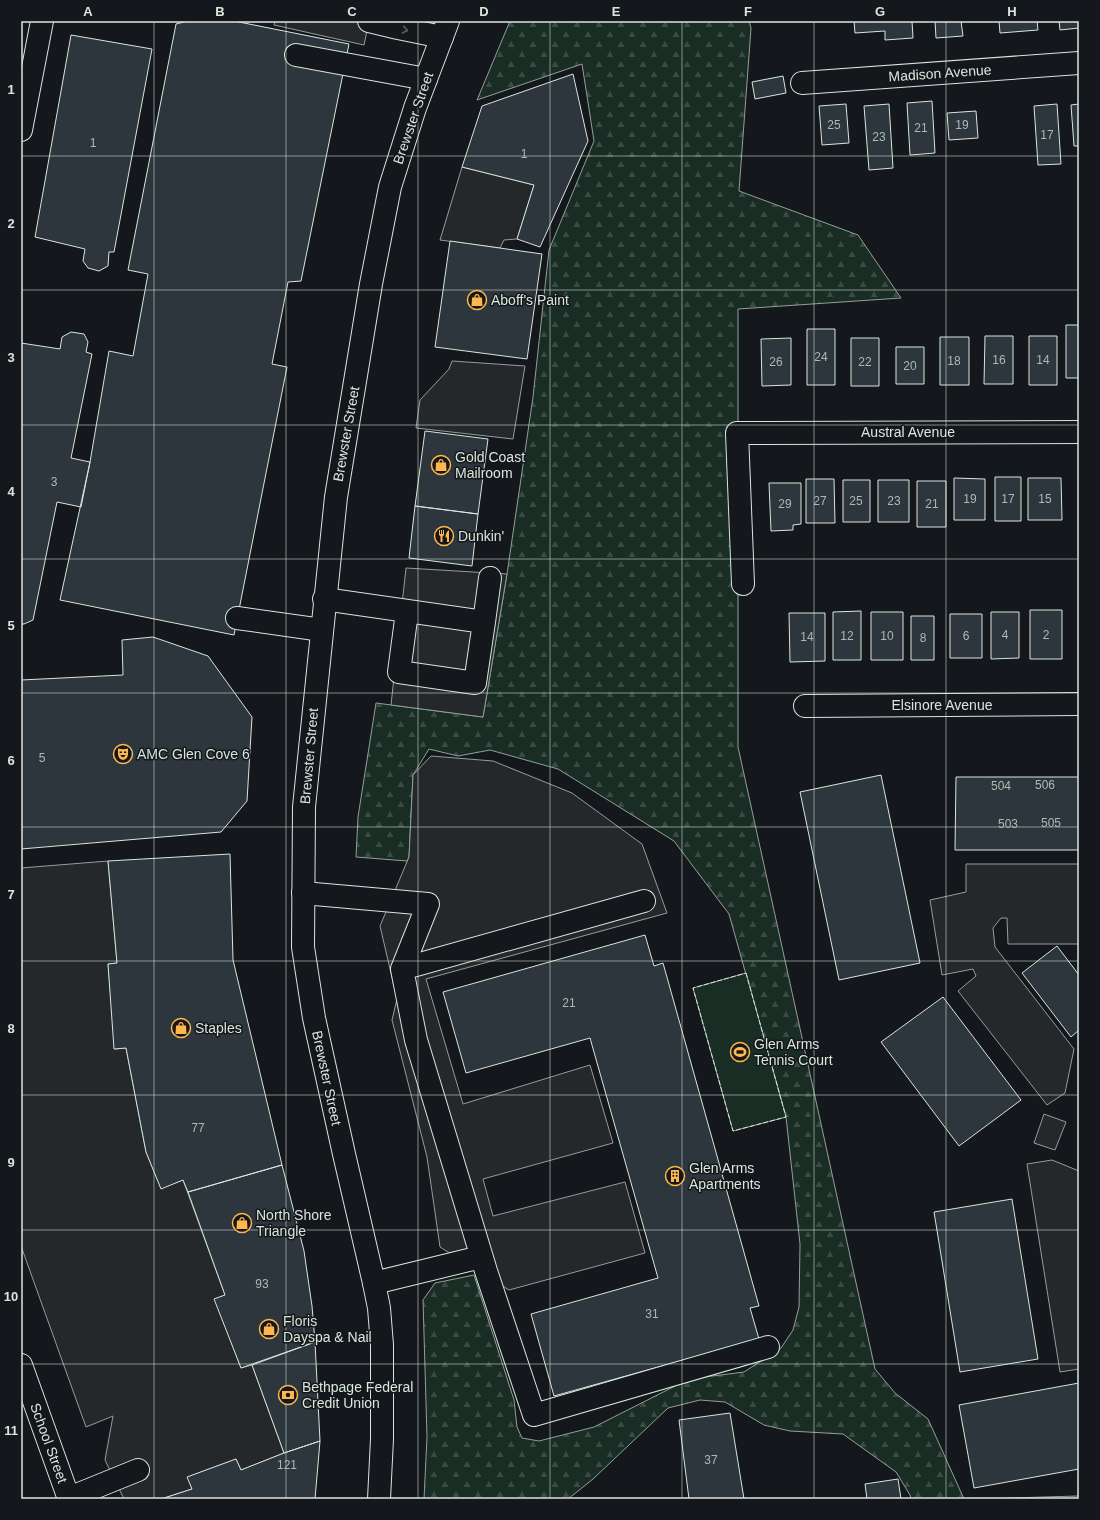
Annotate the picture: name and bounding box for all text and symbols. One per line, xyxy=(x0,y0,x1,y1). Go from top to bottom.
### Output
text: A xyxy=(83,4,93,19)
text: B xyxy=(215,4,225,19)
text: C xyxy=(347,4,357,19)
text: D xyxy=(479,4,489,19)
text: E xyxy=(612,4,621,19)
text: F xyxy=(744,4,752,19)
text: G xyxy=(875,4,885,19)
text: H xyxy=(1007,4,1017,19)
one-way arrow xyxy=(402,25,408,34)
street label: Madison Avenue xyxy=(888,61,992,85)
street label: Brewster Street xyxy=(390,70,436,166)
text: 1 xyxy=(7,82,15,97)
house number: 25 xyxy=(827,118,841,132)
house number: 19 xyxy=(955,118,969,132)
house number: 21 xyxy=(914,121,928,135)
house number: 17 xyxy=(1040,128,1054,142)
house number: 23 xyxy=(872,130,886,144)
house number: 1 xyxy=(90,136,97,150)
house number: 1 xyxy=(521,147,528,161)
text: 2 xyxy=(7,216,15,231)
shop icon: Aboff's Paint xyxy=(466,289,488,311)
place label: Aboff's Paint xyxy=(491,292,569,308)
text: 3 xyxy=(7,350,15,365)
house number: 24 xyxy=(814,350,828,364)
house number: 16 xyxy=(992,353,1006,367)
house number: 14 xyxy=(1036,353,1050,367)
house number: 18 xyxy=(947,354,961,368)
house number: 26 xyxy=(769,355,783,369)
house number: 22 xyxy=(858,355,872,369)
house number: 20 xyxy=(903,359,917,373)
street label: Brewster Street xyxy=(330,385,362,483)
street label: Austral Avenue xyxy=(861,424,955,440)
place label: Gold Coast Mailroom xyxy=(455,449,525,481)
shop icon: Gold Coast Mailroom xyxy=(430,454,452,476)
house number: 3 xyxy=(51,475,58,489)
text: 4 xyxy=(7,484,15,499)
house number: 19 xyxy=(963,492,977,506)
house number: 17 xyxy=(1001,492,1015,506)
house number: 15 xyxy=(1038,492,1052,506)
house number: 27 xyxy=(813,494,827,508)
house number: 25 xyxy=(849,494,863,508)
house number: 23 xyxy=(887,494,901,508)
house number: 29 xyxy=(778,497,792,511)
house number: 21 xyxy=(925,497,939,511)
restaurant icon: Dunkin' xyxy=(433,525,455,547)
place label: Dunkin' xyxy=(458,528,504,544)
text: 5 xyxy=(7,618,15,633)
house number: 4 xyxy=(1002,628,1009,642)
house number: 2 xyxy=(1043,628,1050,642)
house number: 12 xyxy=(840,629,854,643)
house number: 10 xyxy=(880,629,894,643)
house number: 6 xyxy=(963,629,970,643)
house number: 14 xyxy=(800,630,814,644)
house number: 8 xyxy=(920,631,927,645)
street label: Elsinore Avenue xyxy=(892,697,993,713)
street label: Brewster Street xyxy=(297,707,321,805)
theatre icon: AMC Glen Cove 6 xyxy=(112,743,134,765)
place label: AMC Glen Cove 6 xyxy=(137,746,250,762)
house number: 5 xyxy=(39,751,46,765)
text: 6 xyxy=(7,753,15,768)
house number: 506 xyxy=(1035,778,1055,792)
house number: 504 xyxy=(991,779,1011,793)
house number: 505 xyxy=(1041,816,1061,830)
house number: 503 xyxy=(998,817,1018,831)
text: 7 xyxy=(7,887,15,902)
house number: 21 xyxy=(562,996,576,1010)
shop icon: Staples xyxy=(170,1017,192,1039)
place label: Staples xyxy=(195,1020,242,1036)
text: 8 xyxy=(7,1021,15,1036)
street label: Brewster Street xyxy=(309,1029,345,1127)
place label: Glen Arms Tennis Court xyxy=(754,1036,833,1068)
sports icon: Glen Arms Tennis Court xyxy=(729,1041,751,1063)
house number: 77 xyxy=(191,1121,205,1135)
text: 9 xyxy=(7,1155,15,1170)
place label: Glen Arms Apartments xyxy=(689,1160,761,1192)
building icon: Glen Arms Apartments xyxy=(664,1165,686,1187)
place label: North Shore Triangle xyxy=(256,1207,332,1239)
shop icon: North Shore Triangle xyxy=(231,1212,253,1234)
house number: 93 xyxy=(255,1277,269,1291)
text: 10 xyxy=(4,1289,18,1304)
house number: 31 xyxy=(645,1307,659,1321)
place label: Floris Dayspa & Nail xyxy=(283,1313,372,1345)
shop icon: Floris Dayspa & Nail xyxy=(258,1318,280,1340)
place label: Bethpage Federal Credit Union xyxy=(302,1379,413,1411)
bank icon: Bethpage Federal Credit Union xyxy=(277,1384,299,1406)
street label: School Street xyxy=(27,1401,71,1485)
text: 11 xyxy=(4,1423,18,1438)
house number: 37 xyxy=(704,1453,718,1467)
house number: 121 xyxy=(277,1458,297,1472)

